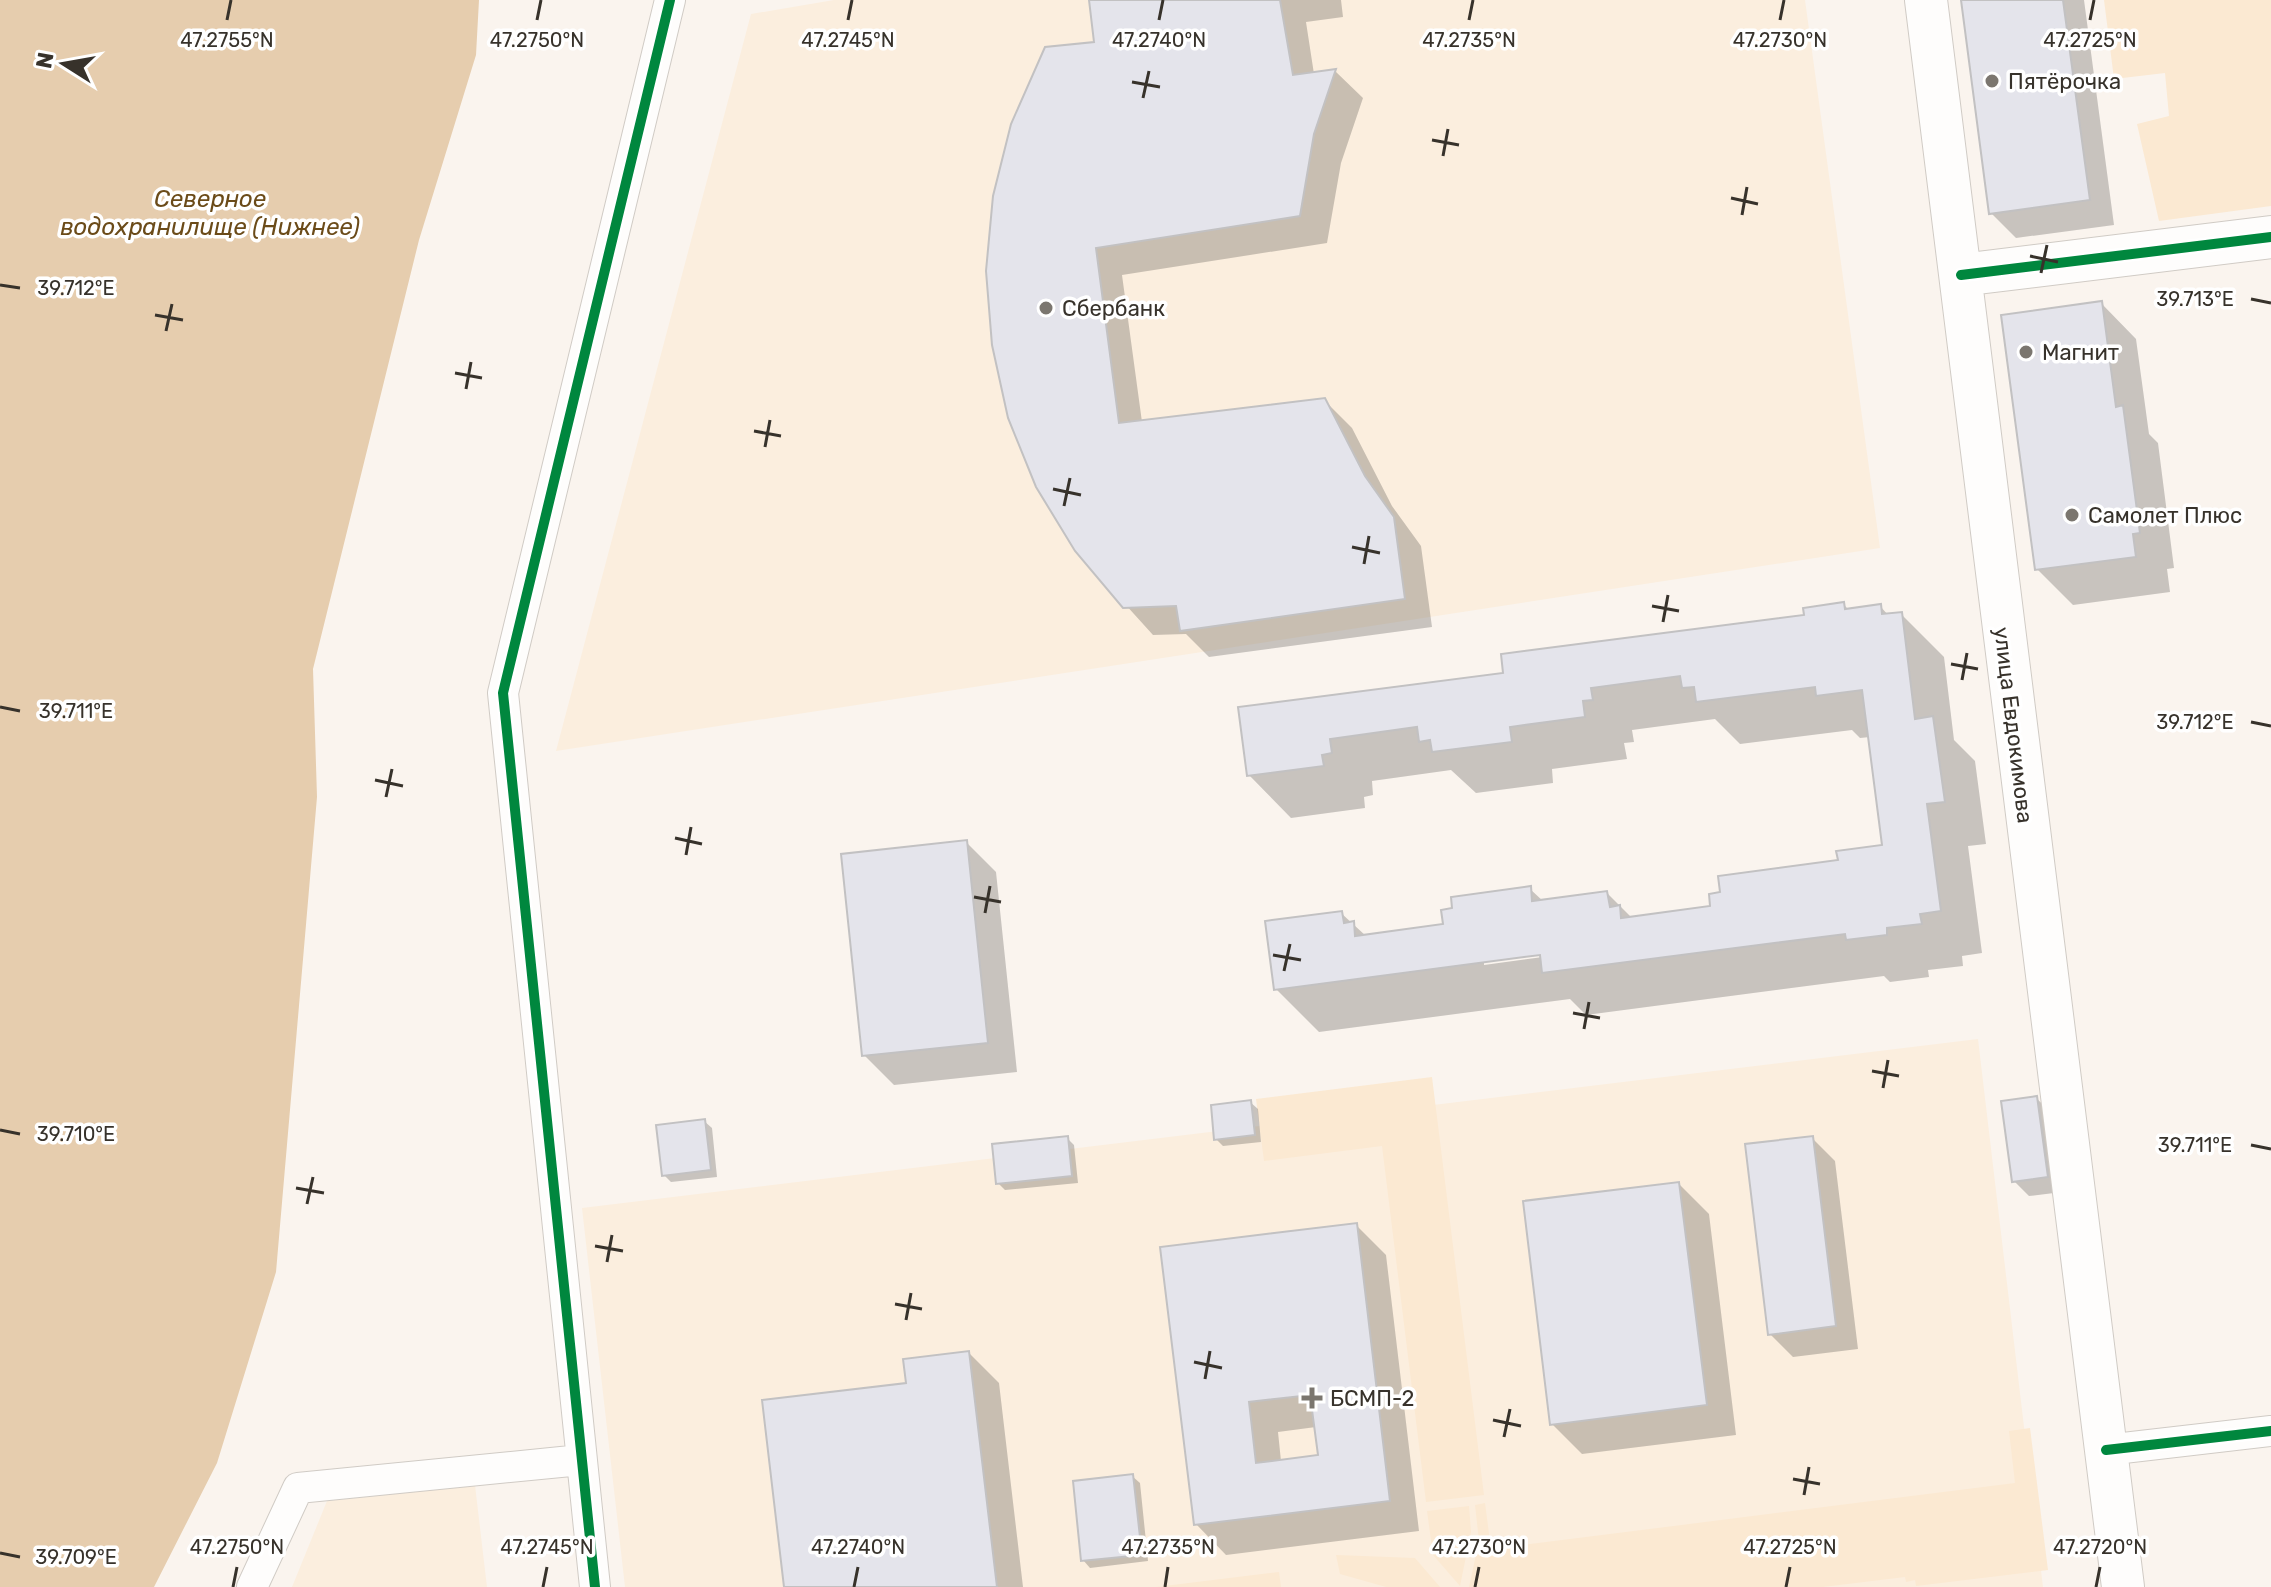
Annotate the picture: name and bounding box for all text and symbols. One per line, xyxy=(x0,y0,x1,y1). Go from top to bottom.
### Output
north arrow xyxy=(24,24,104,104)
text: 47.2755°N xyxy=(180,28,274,52)
text: 47.2750°N xyxy=(490,28,584,52)
text: 47.2745°N xyxy=(801,28,895,52)
text: 47.2740°N xyxy=(1112,28,1206,52)
text: 47.2735°N xyxy=(1422,28,1516,52)
text: 47.2730°N xyxy=(1733,28,1827,52)
text: 47.2725°N xyxy=(2043,28,2137,52)
text: N xyxy=(30,50,60,71)
place label: Пятёрочка xyxy=(2008,68,2121,95)
marker: Пятёрочка xyxy=(1983,72,2001,90)
water label: Северное водохранилище (Нижнее) xyxy=(60,185,360,241)
text: 39.712°E xyxy=(37,276,115,300)
text: 39.713°E xyxy=(2156,287,2234,311)
place label: Сбербанк xyxy=(1062,295,1165,322)
marker: Сбербанк xyxy=(1037,299,1055,317)
place label: Магнит xyxy=(2042,339,2119,366)
marker: Магнит xyxy=(2017,343,2035,361)
place label: Самолет Плюс xyxy=(2088,502,2242,529)
marker: Самолет Плюс xyxy=(2063,506,2081,524)
street label: улица Евдокимова xyxy=(1988,625,2039,825)
text: 39.711°E xyxy=(39,699,113,723)
text: 39.712°E xyxy=(2156,710,2234,734)
text: 39.710°E xyxy=(37,1122,115,1146)
text: 39.711°E xyxy=(2158,1133,2232,1157)
place label: БСМП-2 xyxy=(1330,1385,1414,1412)
marker: БСМП-2 xyxy=(1301,1387,1323,1409)
text: 47.2750°N xyxy=(190,1535,284,1559)
text: 47.2745°N xyxy=(500,1535,594,1559)
text: 47.2740°N xyxy=(811,1535,905,1559)
text: 47.2735°N xyxy=(1121,1535,1215,1559)
text: 47.2730°N xyxy=(1432,1535,1526,1559)
text: 47.2725°N xyxy=(1743,1535,1837,1559)
text: 47.2720°N xyxy=(2053,1535,2147,1559)
text: 39.709°E xyxy=(35,1545,117,1569)

